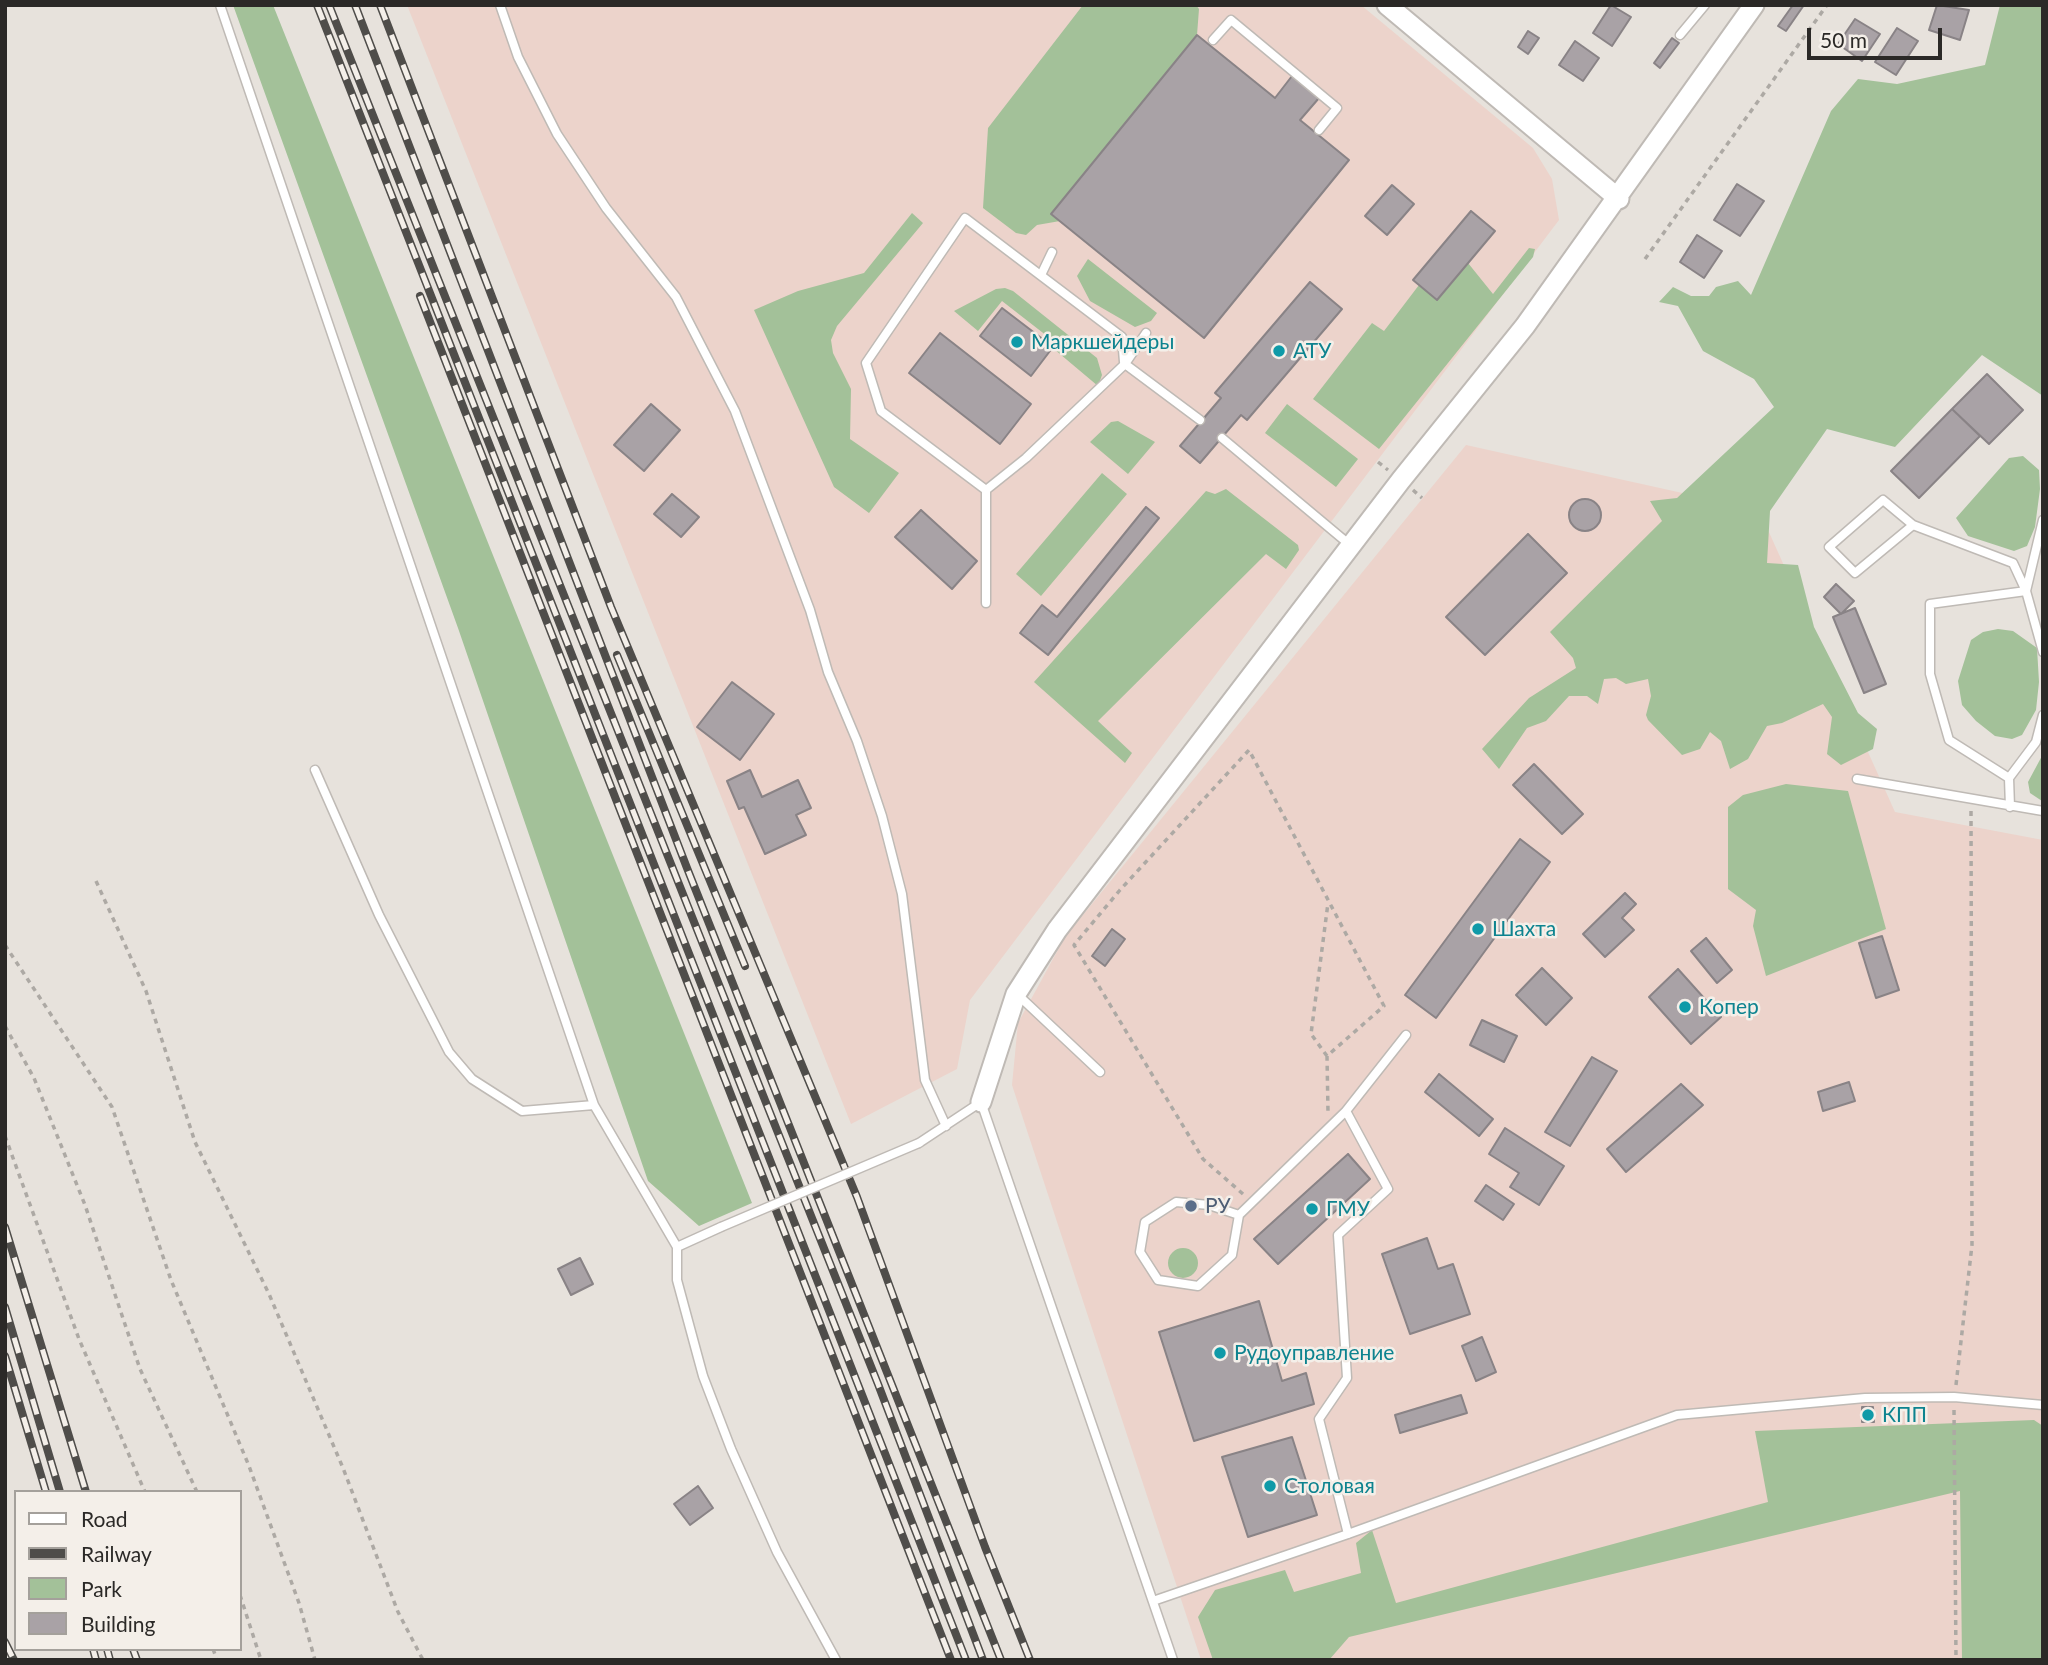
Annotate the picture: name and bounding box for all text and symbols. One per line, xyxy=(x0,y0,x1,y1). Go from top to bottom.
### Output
scale bar xyxy=(1810,14,1945,58)
text: 50 m xyxy=(1820,27,1867,52)
place label: Маркшейдеры xyxy=(1031,329,1175,355)
marker: Маркшейдеры xyxy=(1009,334,1025,350)
place label: АТУ xyxy=(1293,338,1331,364)
marker: АТУ xyxy=(1271,343,1287,359)
place label: Шахта xyxy=(1492,916,1556,942)
marker: Шахта xyxy=(1470,921,1486,937)
place label: Копер xyxy=(1699,994,1759,1020)
marker: Копер xyxy=(1677,999,1693,1015)
place label: РУ xyxy=(1205,1193,1231,1219)
place label: ГМУ xyxy=(1326,1196,1370,1222)
marker: РУ xyxy=(1183,1198,1199,1214)
marker: ГМУ xyxy=(1304,1201,1320,1217)
place label: Рудоуправление xyxy=(1234,1340,1394,1366)
marker: Рудоуправление xyxy=(1212,1345,1228,1361)
place label: КПП xyxy=(1882,1402,1927,1428)
marker: КПП xyxy=(1860,1407,1876,1423)
place label: Столовая xyxy=(1284,1473,1375,1499)
marker: Столовая xyxy=(1262,1478,1278,1494)
legend xyxy=(14,1490,242,1651)
text: Road xyxy=(81,1506,128,1531)
text: Railway xyxy=(81,1541,152,1566)
text: Park xyxy=(81,1576,122,1601)
text: Building xyxy=(81,1611,156,1636)

